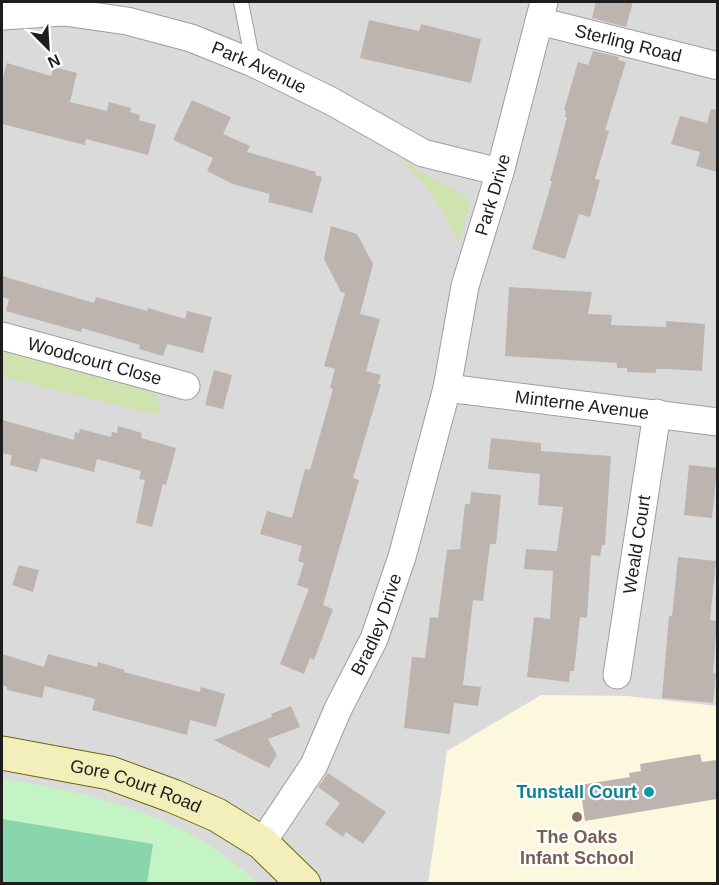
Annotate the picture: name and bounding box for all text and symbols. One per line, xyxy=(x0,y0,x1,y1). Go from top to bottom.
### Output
north arrow xyxy=(18,18,78,78)
street label: Sterling Road xyxy=(573,20,684,66)
street label: Park Avenue xyxy=(209,37,310,97)
text: N xyxy=(45,51,63,71)
street label: Park Drive xyxy=(471,152,514,238)
street label: Woodcourt Close xyxy=(26,333,164,389)
street label: Minterne Avenue xyxy=(514,387,650,423)
street label: Weald Court xyxy=(620,494,654,595)
street label: Bradley Drive xyxy=(347,571,406,679)
street label: Gore Court Road xyxy=(68,756,204,817)
place label: Tunstall Court xyxy=(516,782,637,802)
marker: Tunstall Court xyxy=(642,785,656,799)
marker: The Oaks Infant School xyxy=(570,810,584,824)
place label: The Oaks Infant School xyxy=(520,827,634,868)

